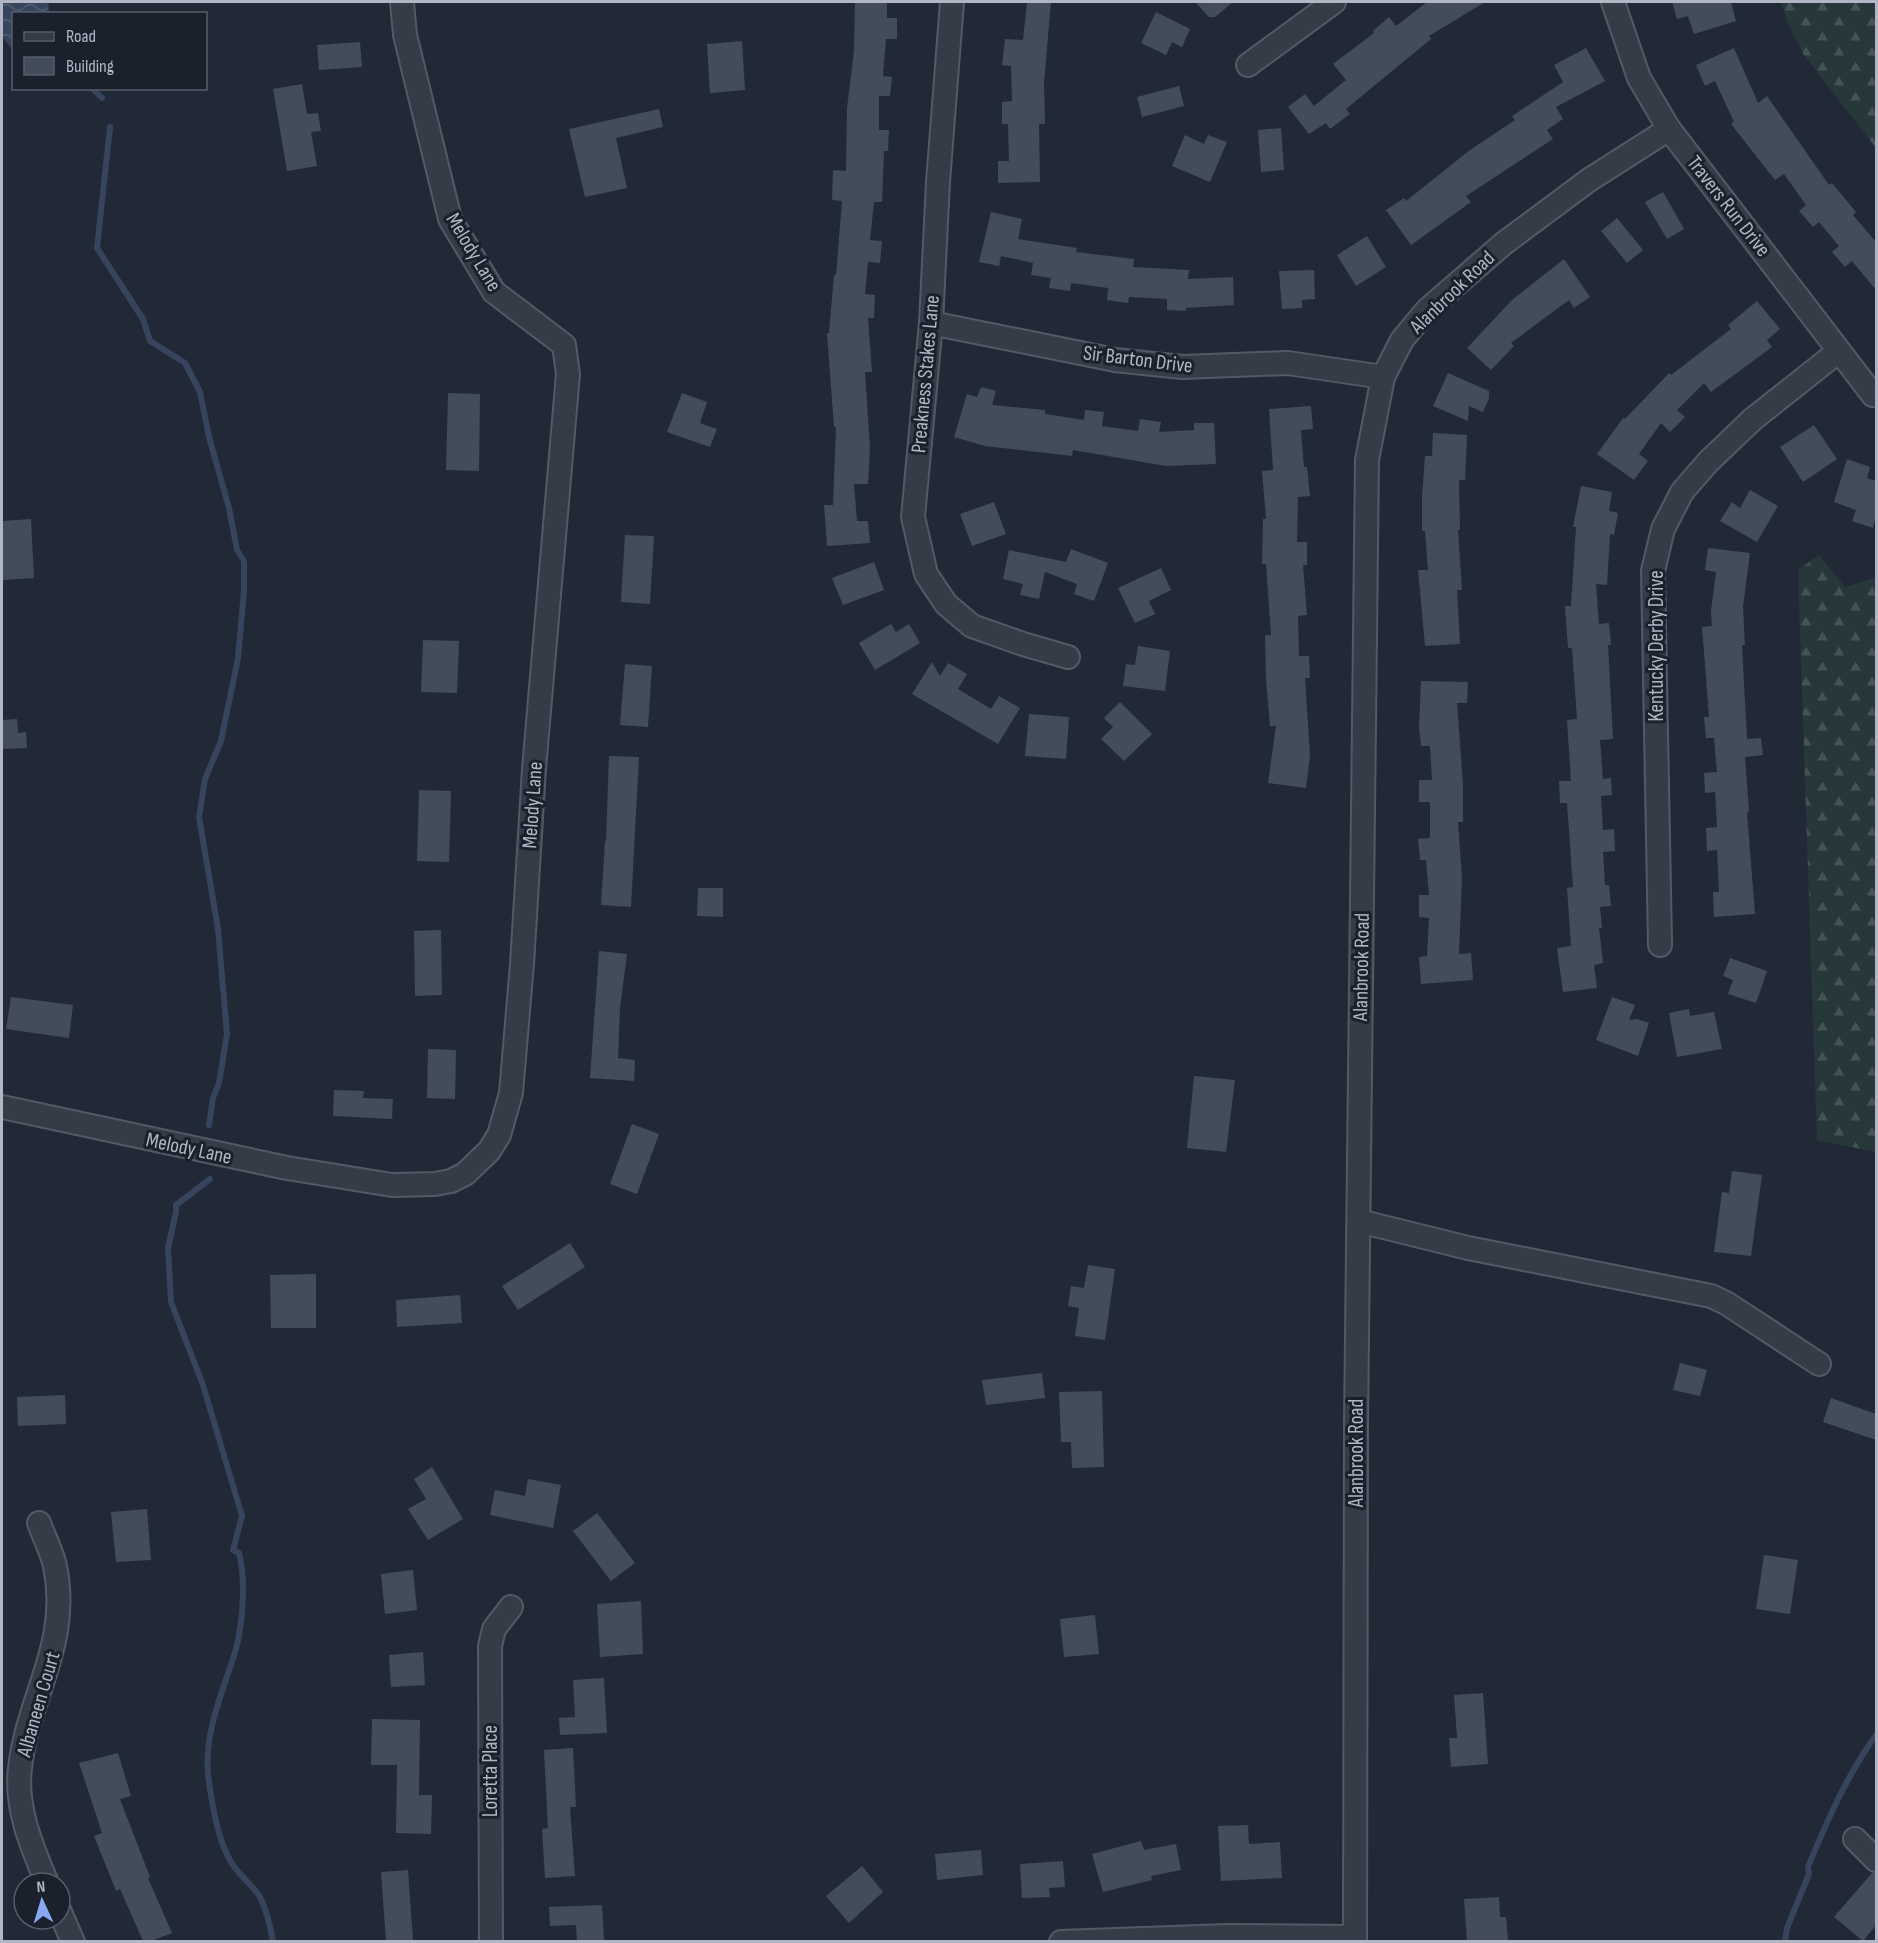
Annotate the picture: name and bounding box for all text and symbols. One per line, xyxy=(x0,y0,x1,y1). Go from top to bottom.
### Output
legend xyxy=(12,12,207,90)
text: Road xyxy=(66,26,96,47)
text: Building xyxy=(66,56,114,77)
street label: Travers Run Drive xyxy=(1681,151,1776,262)
street label: Melody Lane xyxy=(440,209,507,296)
street label: Alanbrook Road xyxy=(1404,246,1500,340)
street label: Preakness Stakes Lane xyxy=(906,294,945,454)
street label: Sir Barton Drive xyxy=(1082,340,1194,379)
street label: Kentucky Derby Drive xyxy=(1644,570,1669,722)
street label: Melody Lane xyxy=(517,761,548,849)
street label: Alanbrook Road xyxy=(1348,913,1375,1022)
street label: Melody Lane xyxy=(144,1127,234,1170)
street label: Alanbrook Road xyxy=(1344,1399,1369,1508)
street label: Albaneen Court xyxy=(11,1649,65,1761)
street label: Loretta Place xyxy=(478,1725,503,1817)
north arrow xyxy=(12,1871,72,1931)
text: N xyxy=(36,1878,46,1897)

